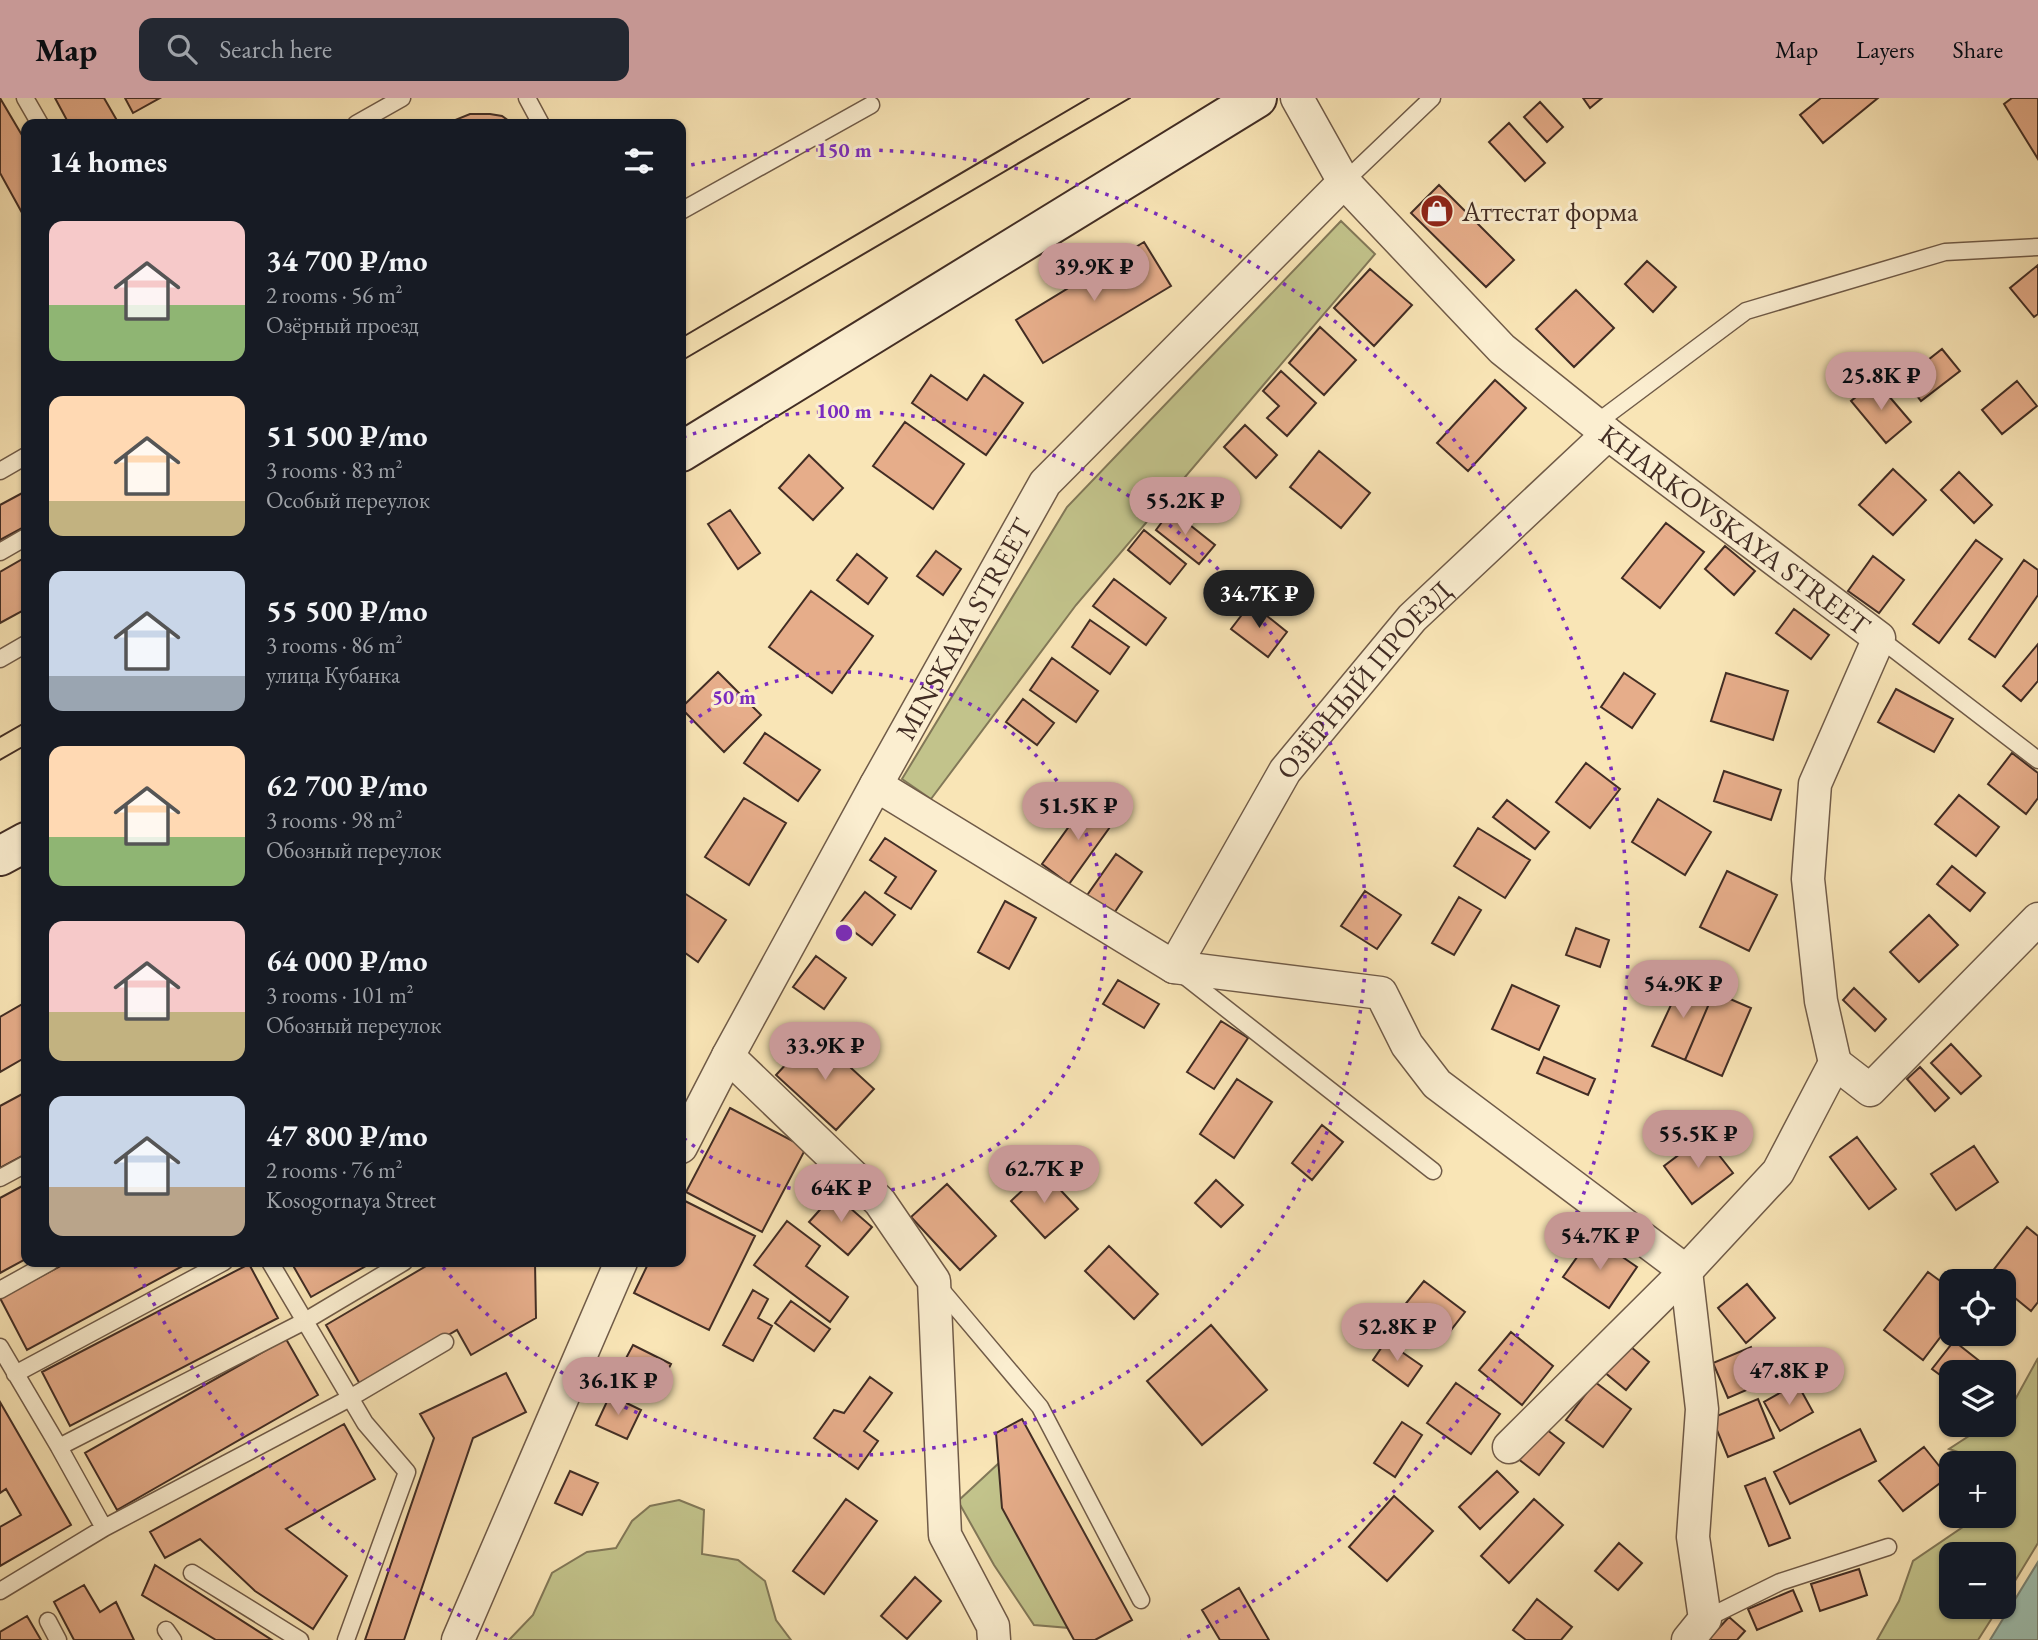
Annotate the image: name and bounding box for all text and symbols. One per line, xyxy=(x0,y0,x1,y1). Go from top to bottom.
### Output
search box xyxy=(139,18,629,81)
text: Map xyxy=(35,28,97,71)
icon: search xyxy=(163,30,201,68)
text: Search here xyxy=(219,32,332,66)
text: Map xyxy=(1775,34,1818,65)
text: Layers xyxy=(1856,34,1915,65)
text: Share xyxy=(1953,34,2003,65)
text: 150 m xyxy=(816,136,872,163)
text: 14 homes xyxy=(49,142,167,181)
icon: filters xyxy=(620,142,658,180)
shop icon: Аттестат форма xyxy=(1418,192,1456,230)
place label: Аттестат форма xyxy=(1461,193,1639,229)
text: 34 700 ₽/mo xyxy=(266,241,428,280)
pin: 39.9K ₽ xyxy=(1029,244,1159,303)
icon: home xyxy=(105,249,189,333)
text: 39.9K ₽ xyxy=(1054,251,1134,281)
text: 2 rooms · 56 m² xyxy=(266,280,403,310)
text: Озёрный проезд xyxy=(266,310,419,340)
pin: 25.8K ₽ xyxy=(1816,352,1946,412)
text: 25.8K ₽ xyxy=(1841,360,1921,390)
text: 100 m xyxy=(816,397,872,424)
text: 51 500 ₽/mo xyxy=(266,416,428,455)
street label: KHARKOVSKAYA STREET xyxy=(1592,416,1878,643)
icon: home xyxy=(105,424,189,508)
text: 3 rooms · 83 m² xyxy=(266,455,403,485)
pin: 55.2K ₽ xyxy=(1120,478,1250,537)
text: Особый переулок xyxy=(266,485,430,515)
text: 55.2K ₽ xyxy=(1145,485,1225,515)
street label: MINSKAYA STREET xyxy=(887,512,1040,746)
pin: 34.7K ₽ xyxy=(1194,570,1324,630)
street label: ОЗЁРНЫЙ ПРОЕЗД xyxy=(1268,572,1459,786)
text: 34.7K ₽ xyxy=(1219,578,1299,608)
text: 55 500 ₽/mo xyxy=(266,591,428,630)
icon: home xyxy=(105,599,189,683)
text: 3 rooms · 86 m² xyxy=(266,630,403,660)
text: улица Кубанка xyxy=(266,660,400,690)
text: 50 m xyxy=(712,683,756,710)
text: 62 700 ₽/mo xyxy=(266,766,428,805)
icon: home xyxy=(105,774,189,858)
pin: 51.5K ₽ xyxy=(1013,782,1143,842)
text: 51.5K ₽ xyxy=(1038,790,1118,820)
text: 3 rooms · 98 m² xyxy=(266,805,403,835)
text: Обозный переулок xyxy=(266,835,441,865)
centre of rings xyxy=(832,921,856,945)
text: 64 000 ₽/mo xyxy=(266,941,428,980)
icon: home xyxy=(105,949,189,1033)
pin: 54.9K ₽ xyxy=(1618,960,1748,1020)
text: 54.9K ₽ xyxy=(1643,968,1723,998)
text: 3 rooms · 101 m² xyxy=(266,980,414,1010)
text: Обозный переулок xyxy=(266,1010,441,1040)
pin: 33.9K ₽ xyxy=(760,1023,890,1082)
text: 33.9K ₽ xyxy=(785,1030,865,1060)
pin: 55.5K ₽ xyxy=(1633,1110,1763,1170)
text: 47 800 ₽/mo xyxy=(266,1116,428,1155)
text: 55.5K ₽ xyxy=(1658,1118,1738,1148)
icon: home xyxy=(105,1124,189,1208)
pin: 62.7K ₽ xyxy=(979,1146,1109,1205)
text: 62.7K ₽ xyxy=(1004,1153,1084,1183)
text: 2 rooms · 76 m² xyxy=(266,1155,403,1185)
pin: 64K ₽ xyxy=(792,1164,890,1224)
text: 64K ₽ xyxy=(810,1172,872,1202)
text: Kosogornaya Street xyxy=(266,1185,436,1215)
pin: 54.7K ₽ xyxy=(1535,1212,1665,1272)
text: 54.7K ₽ xyxy=(1560,1220,1640,1250)
map controls xyxy=(1939,1269,2016,1619)
button: locate xyxy=(1939,1269,2016,1346)
pin: 52.8K ₽ xyxy=(1332,1304,1462,1363)
text: 52.8K ₽ xyxy=(1357,1311,1437,1341)
pin: 47.8K ₽ xyxy=(1724,1348,1854,1407)
text: 47.8K ₽ xyxy=(1749,1355,1829,1385)
pin: 36.1K ₽ xyxy=(553,1358,683,1417)
button: layers xyxy=(1939,1360,2016,1437)
text: 36.1K ₽ xyxy=(578,1365,658,1395)
button: + xyxy=(1939,1451,2016,1528)
button: − xyxy=(1939,1542,2016,1619)

